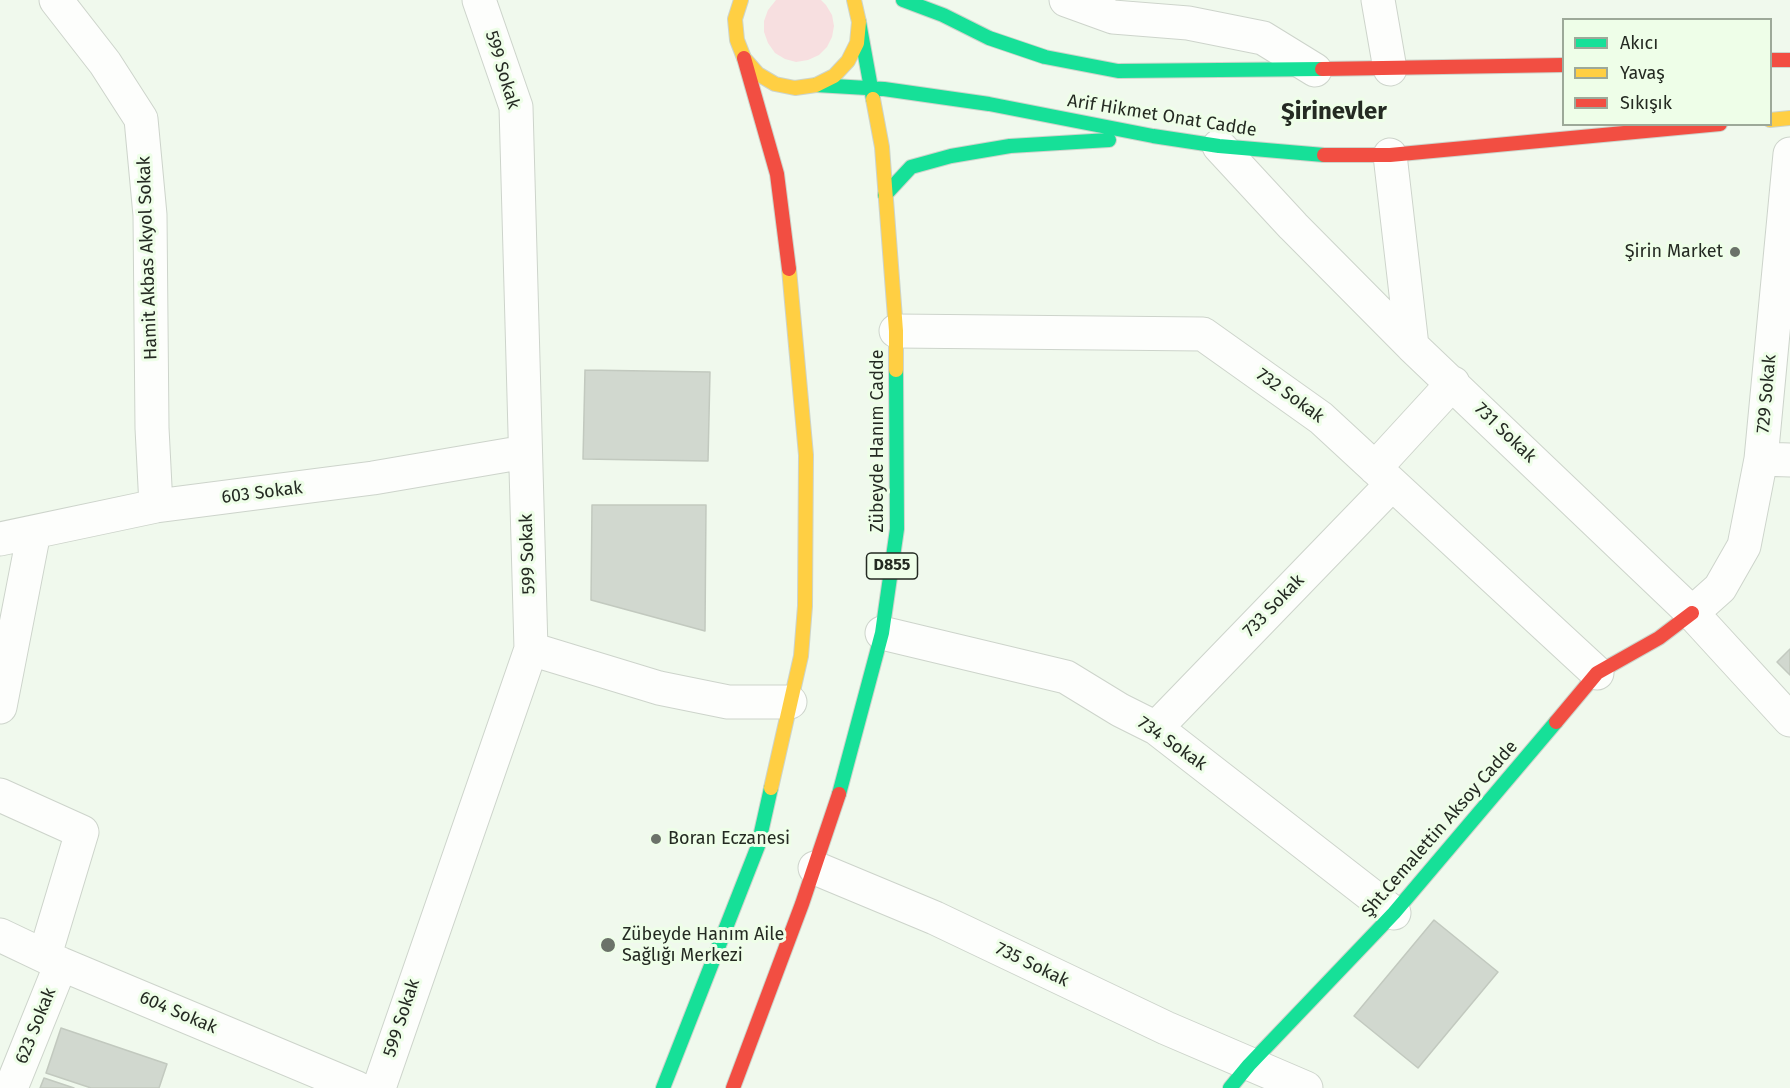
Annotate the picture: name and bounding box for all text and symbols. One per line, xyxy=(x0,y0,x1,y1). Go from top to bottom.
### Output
legend xyxy=(1562,18,1772,126)
street label: 599 Sokak xyxy=(480,28,524,112)
text: Akıcı xyxy=(1620,32,1658,54)
text: Yavaş xyxy=(1620,62,1665,84)
street label: Arif Hikmet Onat Cadde xyxy=(1066,90,1258,142)
text: Sıkışık xyxy=(1620,92,1672,114)
district label: Şirinevler xyxy=(1281,98,1387,126)
street label: Hamit Akbas Akyol Sokak xyxy=(134,156,162,360)
place label: Şirin Market xyxy=(1625,241,1723,263)
marker: Şirin Market xyxy=(1728,245,1742,259)
street label: Zübeyde Hanım Cadde xyxy=(867,350,889,532)
street label: 729 Sokak xyxy=(1753,354,1781,434)
street label: 732 Sokak xyxy=(1252,364,1328,428)
street label: 731 Sokak xyxy=(1470,398,1540,468)
street label: 603 Sokak xyxy=(220,477,304,509)
street label: 599 Sokak xyxy=(516,513,540,595)
road number: D855 xyxy=(866,553,918,579)
street label: 733 Sokak xyxy=(1239,570,1309,642)
street label: 734 Sokak xyxy=(1133,712,1211,776)
street label: Şht.Cemalettin Aksoy Cadde xyxy=(1357,736,1523,922)
place label: Boran Eczanesi xyxy=(668,828,790,850)
marker: Boran Eczanesi xyxy=(649,832,663,846)
place label: Zübeyde Hanım Aile Sağlığı Merkezi xyxy=(622,924,784,966)
marker: Zübeyde Hanım Aile Sağlığı Merkezi xyxy=(599,936,617,954)
street label: 735 Sokak xyxy=(992,938,1072,992)
street label: 599 Sokak xyxy=(379,976,425,1060)
street label: 623 Sokak xyxy=(11,985,61,1067)
street label: 604 Sokak xyxy=(136,987,220,1039)

